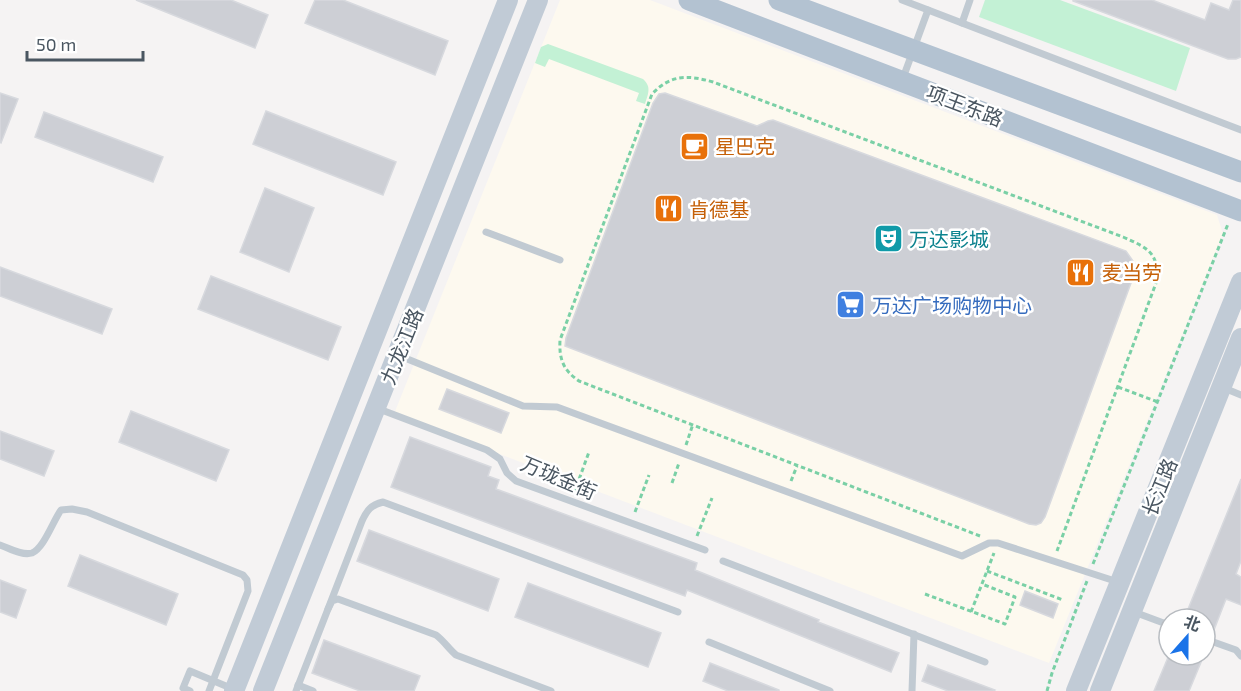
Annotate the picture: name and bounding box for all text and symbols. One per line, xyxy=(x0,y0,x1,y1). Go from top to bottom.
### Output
scale bar xyxy=(27,24,142,62)
text: 50 m xyxy=(36,33,76,55)
street label: 项王东路 xyxy=(923,79,1007,131)
cafe icon: 星巴克 xyxy=(678,130,710,162)
place label: 星巴克 xyxy=(715,134,775,158)
restaurant icon: 肯德基 xyxy=(652,193,684,225)
place label: 肯德基 xyxy=(689,197,749,221)
theatre icon: 万达影城 xyxy=(872,223,904,255)
place label: 万达影城 xyxy=(909,227,989,251)
restaurant icon: 麦当劳 xyxy=(1065,256,1097,288)
place label: 麦当劳 xyxy=(1102,260,1162,284)
supermarket icon: 万达广场购物中心 xyxy=(835,289,867,321)
place label: 万达广场购物中心 xyxy=(872,293,1032,317)
street label: 九龙江路 xyxy=(375,304,427,388)
street label: 万珑金街 xyxy=(517,450,601,504)
street label: 长江路 xyxy=(1137,455,1181,519)
north arrow xyxy=(1157,607,1217,667)
text: 北 xyxy=(1182,611,1203,634)

